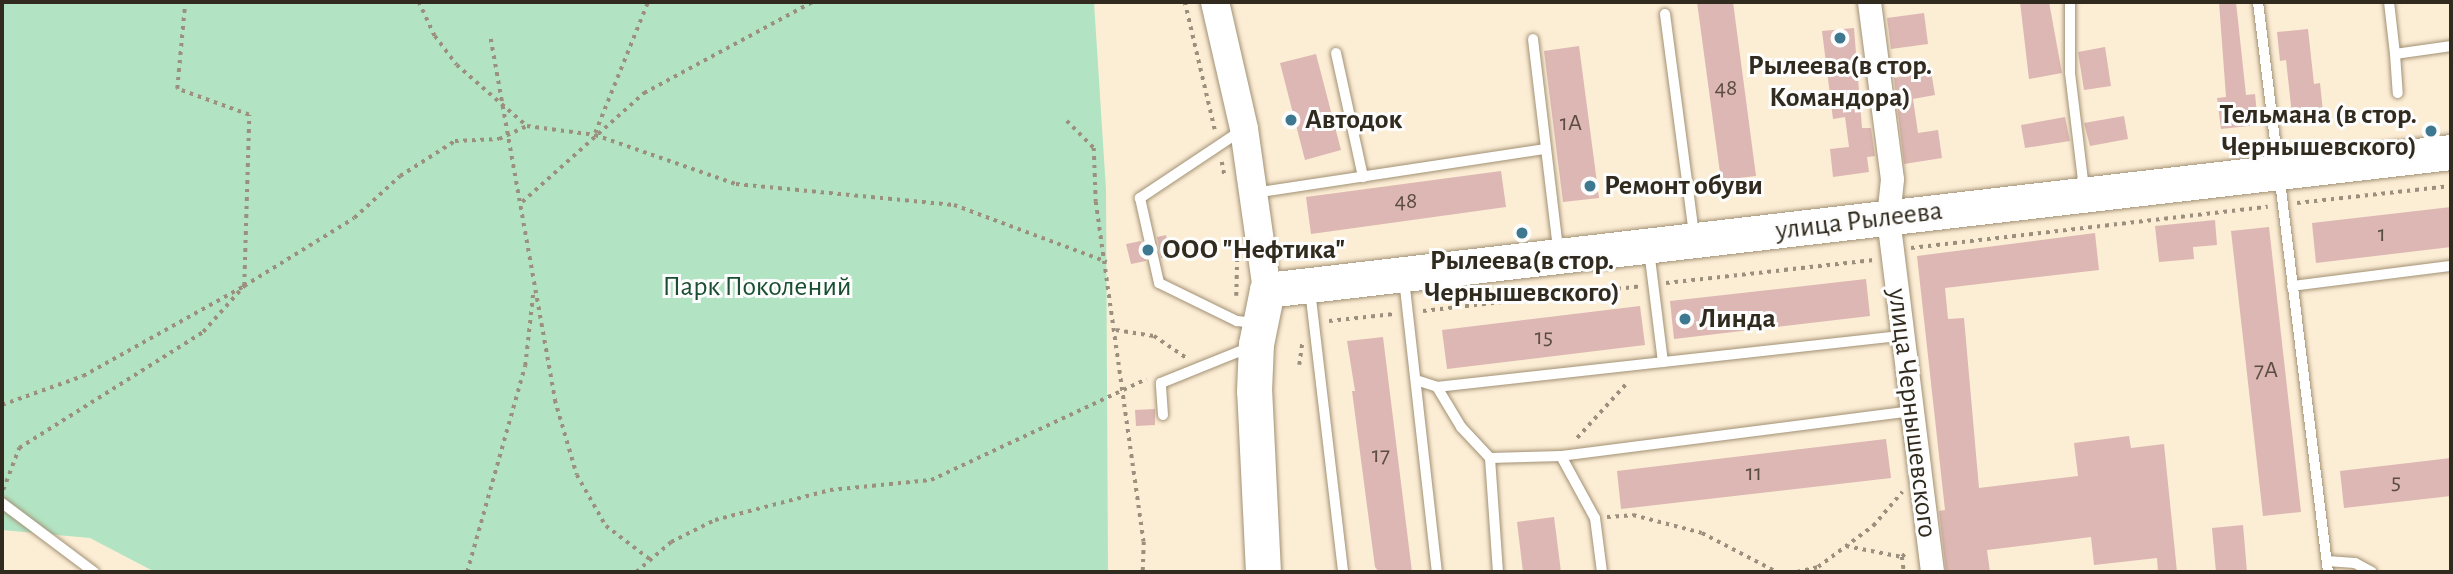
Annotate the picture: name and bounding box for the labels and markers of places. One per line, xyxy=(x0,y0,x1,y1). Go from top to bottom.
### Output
marker: Рылеева(в стор. Командора) xyxy=(1832,30,1848,46)
place label: Рылеева(в стор. Командора) xyxy=(1748,49,1932,115)
place label: Тельмана (в стор. Чернышевского) xyxy=(2220,98,2417,164)
place label: Автодок xyxy=(1305,103,1402,137)
marker: Автодок xyxy=(1283,112,1299,128)
marker: Тельмана (в стор. Чернышевского) xyxy=(2423,123,2439,139)
place label: Ремонт обуви xyxy=(1604,169,1763,203)
marker: Ремонт обуви xyxy=(1582,178,1598,194)
marker: Рылеева(в стор. Чернышевского) xyxy=(1514,225,1530,241)
place label: ООО "Нефтика" xyxy=(1162,233,1345,267)
marker: ООО "Нефтика" xyxy=(1140,242,1156,258)
place label: Рылеева(в стор. Чернышевского) xyxy=(1424,244,1620,310)
place label: Линда xyxy=(1699,302,1776,336)
marker: Линда xyxy=(1677,311,1693,327)

